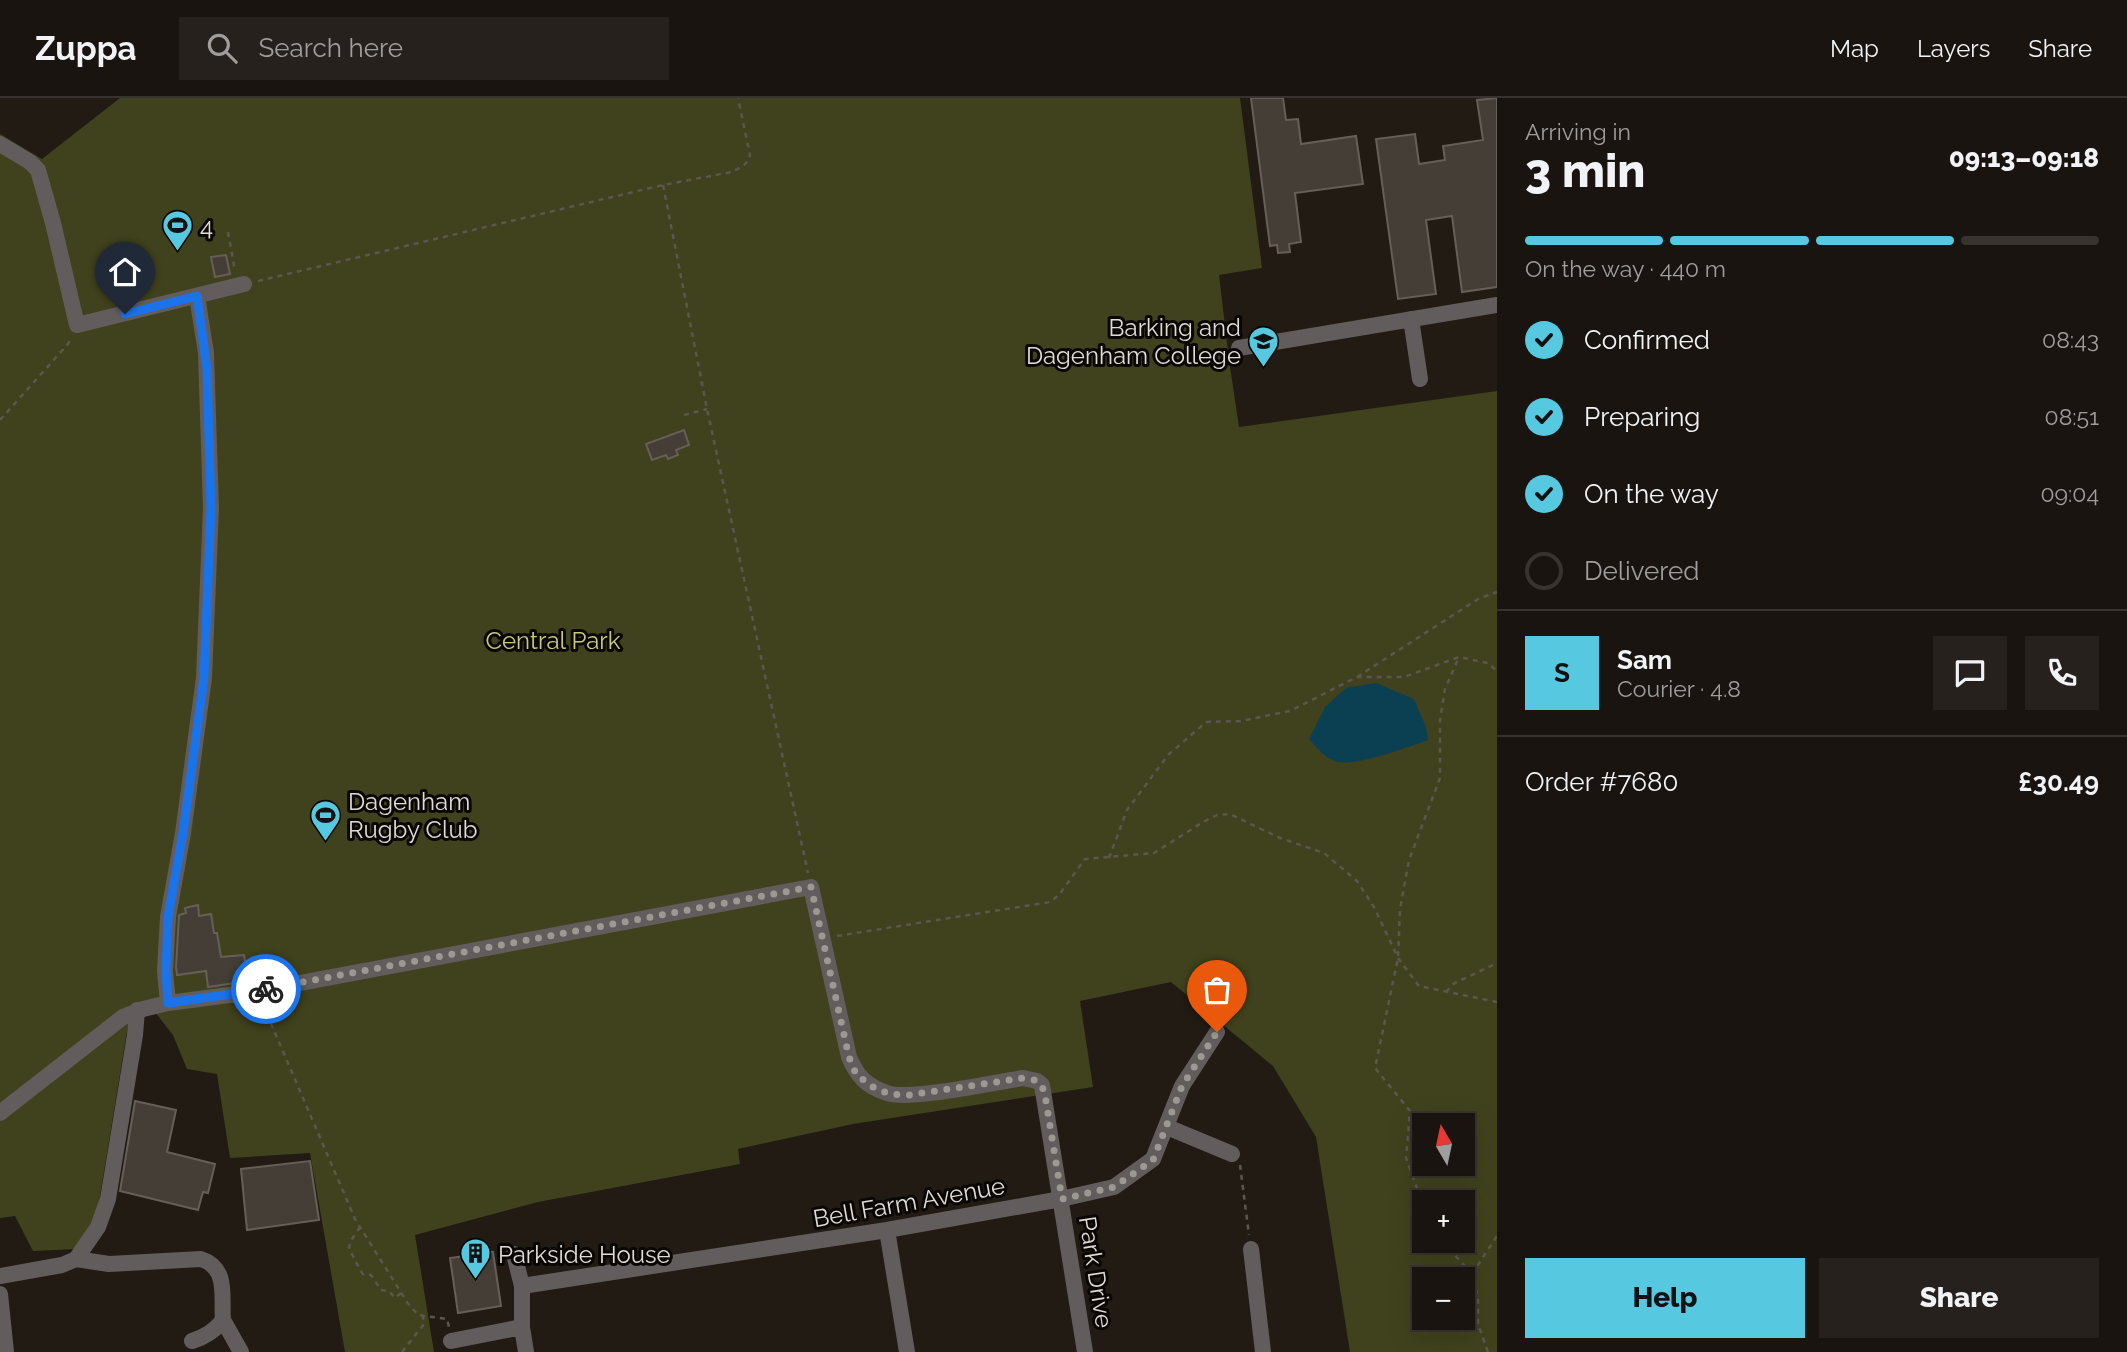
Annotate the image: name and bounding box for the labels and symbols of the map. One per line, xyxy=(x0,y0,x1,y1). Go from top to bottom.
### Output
sports icon: 4 xyxy=(160,209,194,253)
place label: 4 xyxy=(200,212,213,241)
pin xyxy=(95,242,155,314)
place label: Barking and Dagenham College xyxy=(1026,313,1241,370)
school or university icon: Barking and Dagenham College xyxy=(1247,324,1281,368)
park label: Central Park xyxy=(486,626,621,655)
place label: Dagenham Rugby Club xyxy=(348,787,478,844)
sports icon: Dagenham Rugby Club xyxy=(308,798,342,842)
courier xyxy=(231,954,301,1024)
pin xyxy=(1187,960,1247,1032)
north arrow xyxy=(1412,1113,1475,1176)
street label: Bell Farm Avenue xyxy=(811,1171,1007,1233)
street label: Park Drive xyxy=(1073,1214,1119,1330)
building icon: Parkside House xyxy=(458,1237,492,1281)
place label: Parkside House xyxy=(498,1240,671,1269)

